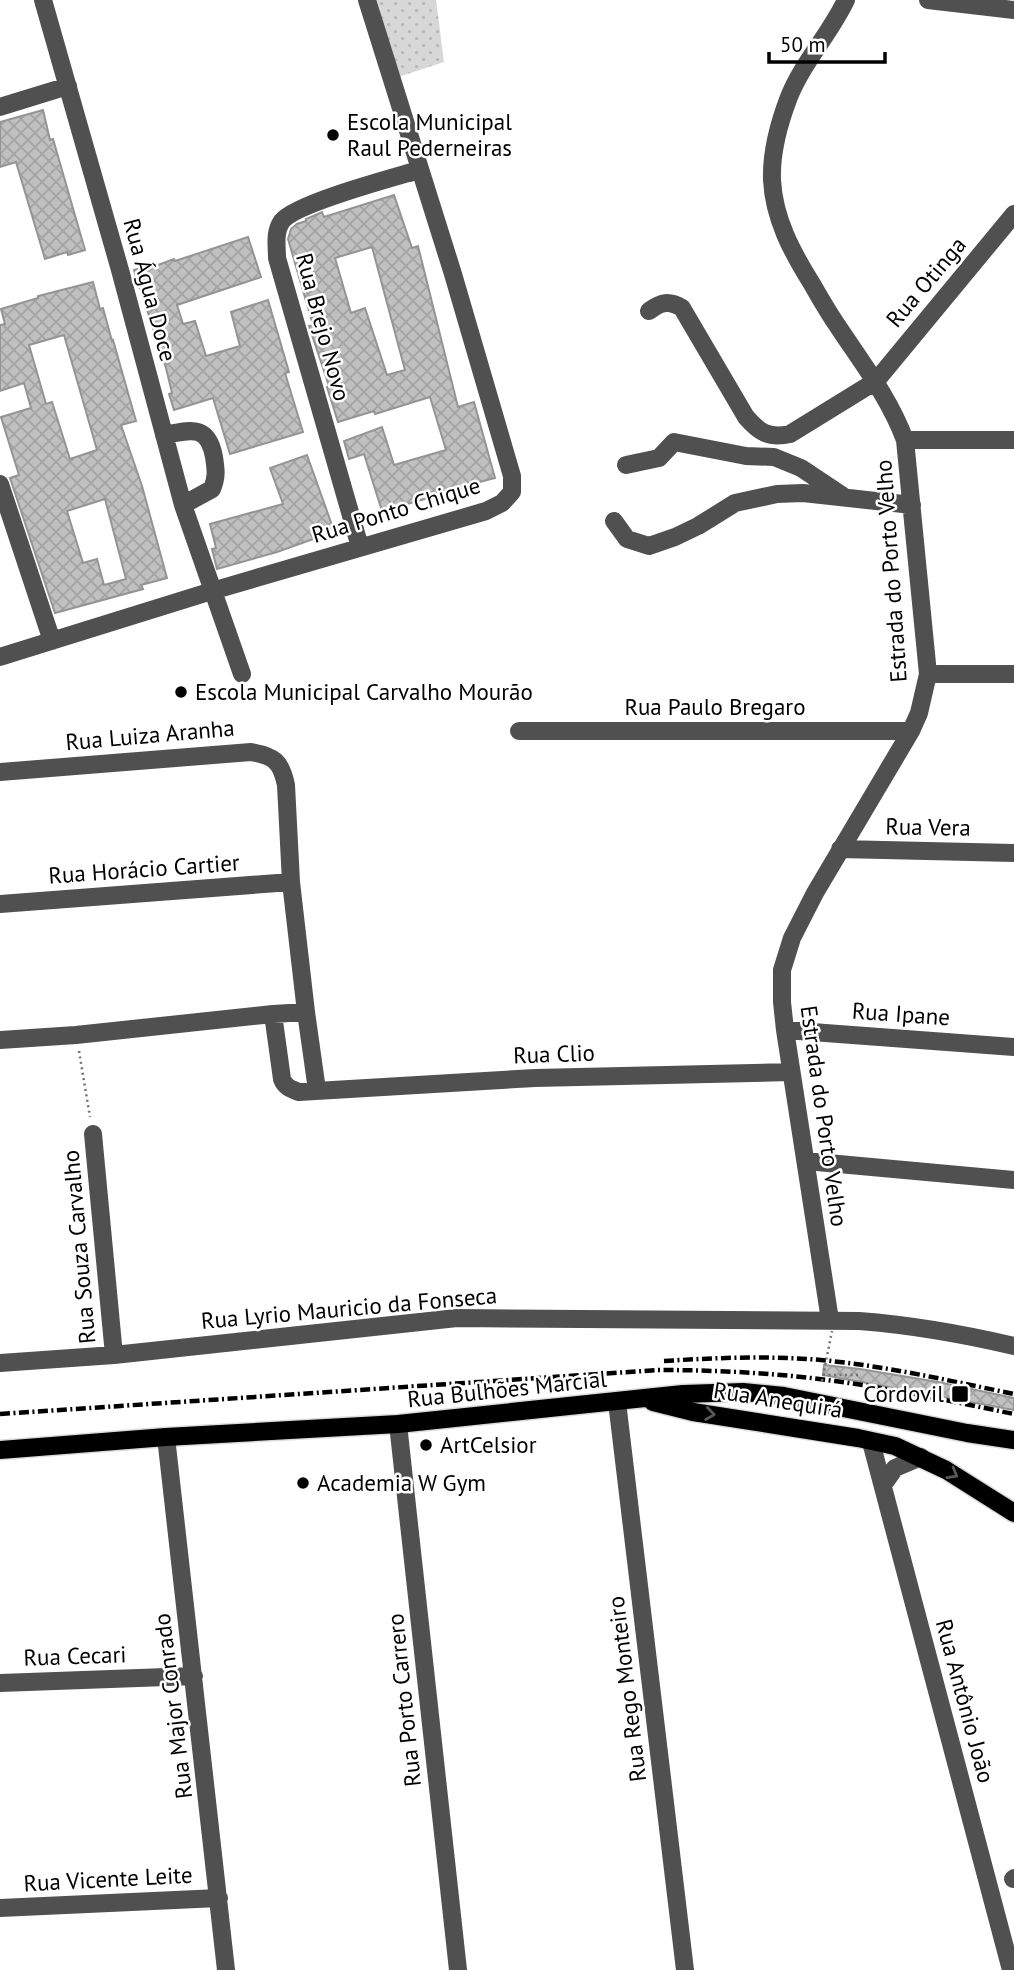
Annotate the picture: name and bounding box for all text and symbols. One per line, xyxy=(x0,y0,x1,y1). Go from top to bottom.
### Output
scale bar xyxy=(769,21,884,65)
text: 50 m xyxy=(780,31,826,58)
place label: Escola Municipal Raul Pederneiras xyxy=(347,107,512,162)
marker: Escola Municipal Raul Pederneiras xyxy=(325,127,341,143)
street label: Rua Água Doce xyxy=(117,215,184,365)
street label: Rua Otinga xyxy=(879,230,972,333)
street label: Rua Brejo Novo xyxy=(290,250,357,404)
street label: Estrada do Porto Velho xyxy=(868,459,913,683)
street label: Rua Ponto Chique xyxy=(308,470,484,549)
place label: Escola Municipal Carvalho Mourão xyxy=(195,677,533,706)
marker: Escola Municipal Carvalho Mourão xyxy=(173,684,189,700)
street label: Rua Paulo Bregaro xyxy=(624,692,806,721)
street label: Rua Luiza Aranha xyxy=(64,713,236,756)
street label: Rua Vera xyxy=(885,811,971,842)
street label: Rua Horácio Cartier xyxy=(47,847,241,890)
street label: Rua Ipane xyxy=(851,996,951,1031)
street label: Estrada do Porto Velho xyxy=(795,1003,854,1228)
street label: Rua Clio xyxy=(513,1038,595,1069)
street label: Rua Souza Carvalho xyxy=(56,1149,101,1345)
street label: Rua Lyrio Mauricio da Fonseca xyxy=(200,1280,498,1335)
street label: Rua Bulhões Marcial xyxy=(406,1364,608,1413)
street label: Rua Anequirá xyxy=(711,1375,845,1424)
place label: Cordovil xyxy=(863,1379,944,1408)
marker: Cordovil xyxy=(950,1384,970,1404)
one-way arrow xyxy=(704,1406,716,1421)
place label: ArtCelsior xyxy=(440,1430,537,1459)
marker: ArtCelsior xyxy=(418,1437,434,1453)
one-way arrow xyxy=(945,1466,958,1479)
place label: Academia W Gym xyxy=(317,1468,486,1497)
marker: Academia W Gym xyxy=(295,1475,311,1491)
street label: Rua Rego Monteiro xyxy=(601,1595,652,1784)
street label: Rua Major Conrado xyxy=(147,1612,198,1800)
street label: Rua Porto Carrero xyxy=(380,1612,427,1788)
street label: Rua Antônio João xyxy=(930,1616,1001,1786)
street label: Rua Cecari xyxy=(23,1639,127,1672)
street label: Rua Vicente Leite xyxy=(23,1860,193,1897)

